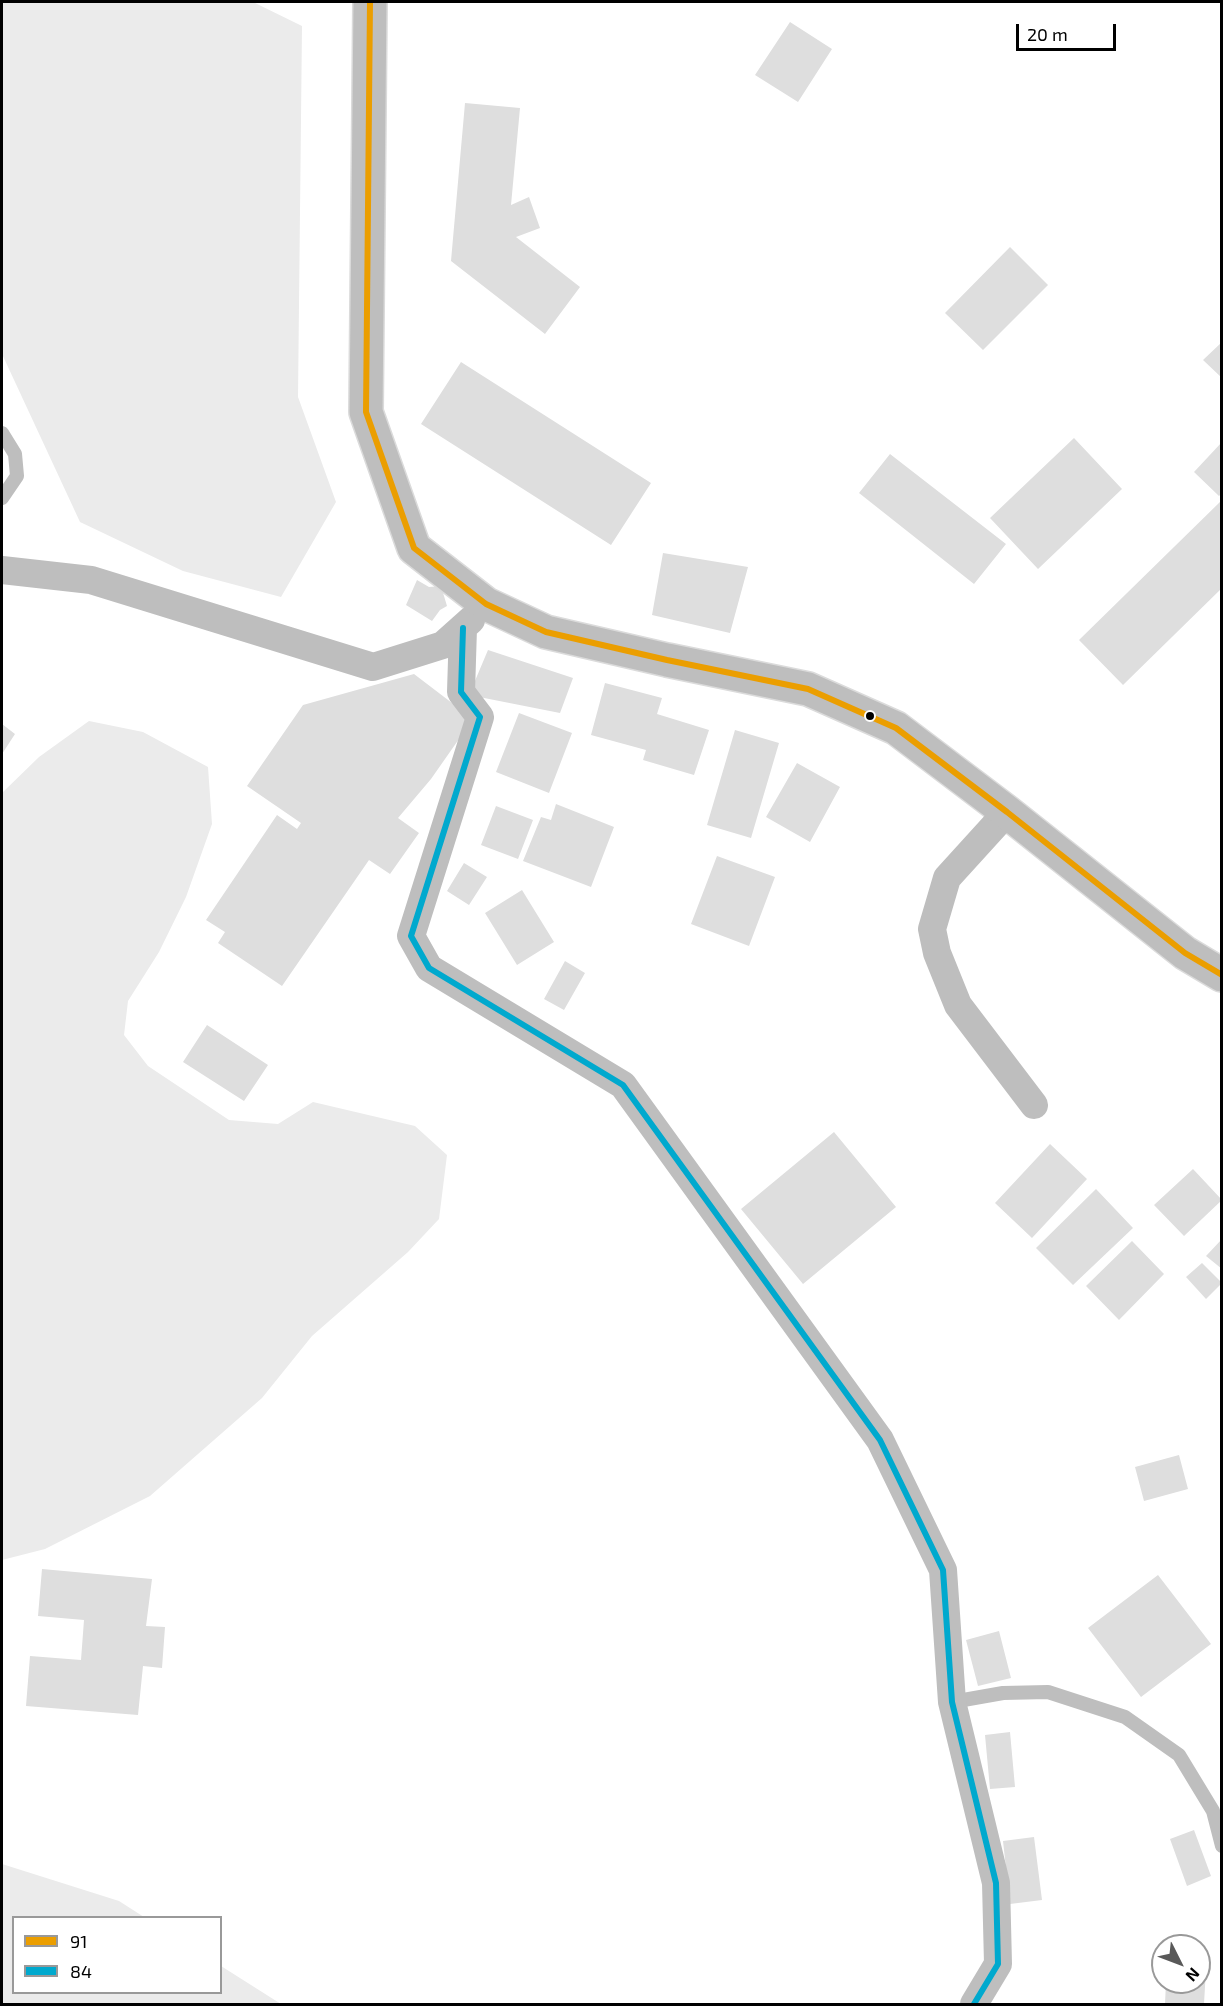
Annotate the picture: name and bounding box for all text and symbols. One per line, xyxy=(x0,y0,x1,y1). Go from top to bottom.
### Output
scale bar xyxy=(1019,12,1120,50)
text: 20 m xyxy=(1027,23,1068,45)
unlabelled marker xyxy=(864,710,876,722)
legend xyxy=(12,1916,222,1994)
text: 91 xyxy=(70,1930,87,1952)
north arrow xyxy=(1151,1934,1211,1994)
text: 84 xyxy=(70,1960,92,1982)
text: N xyxy=(1182,1964,1204,1986)

